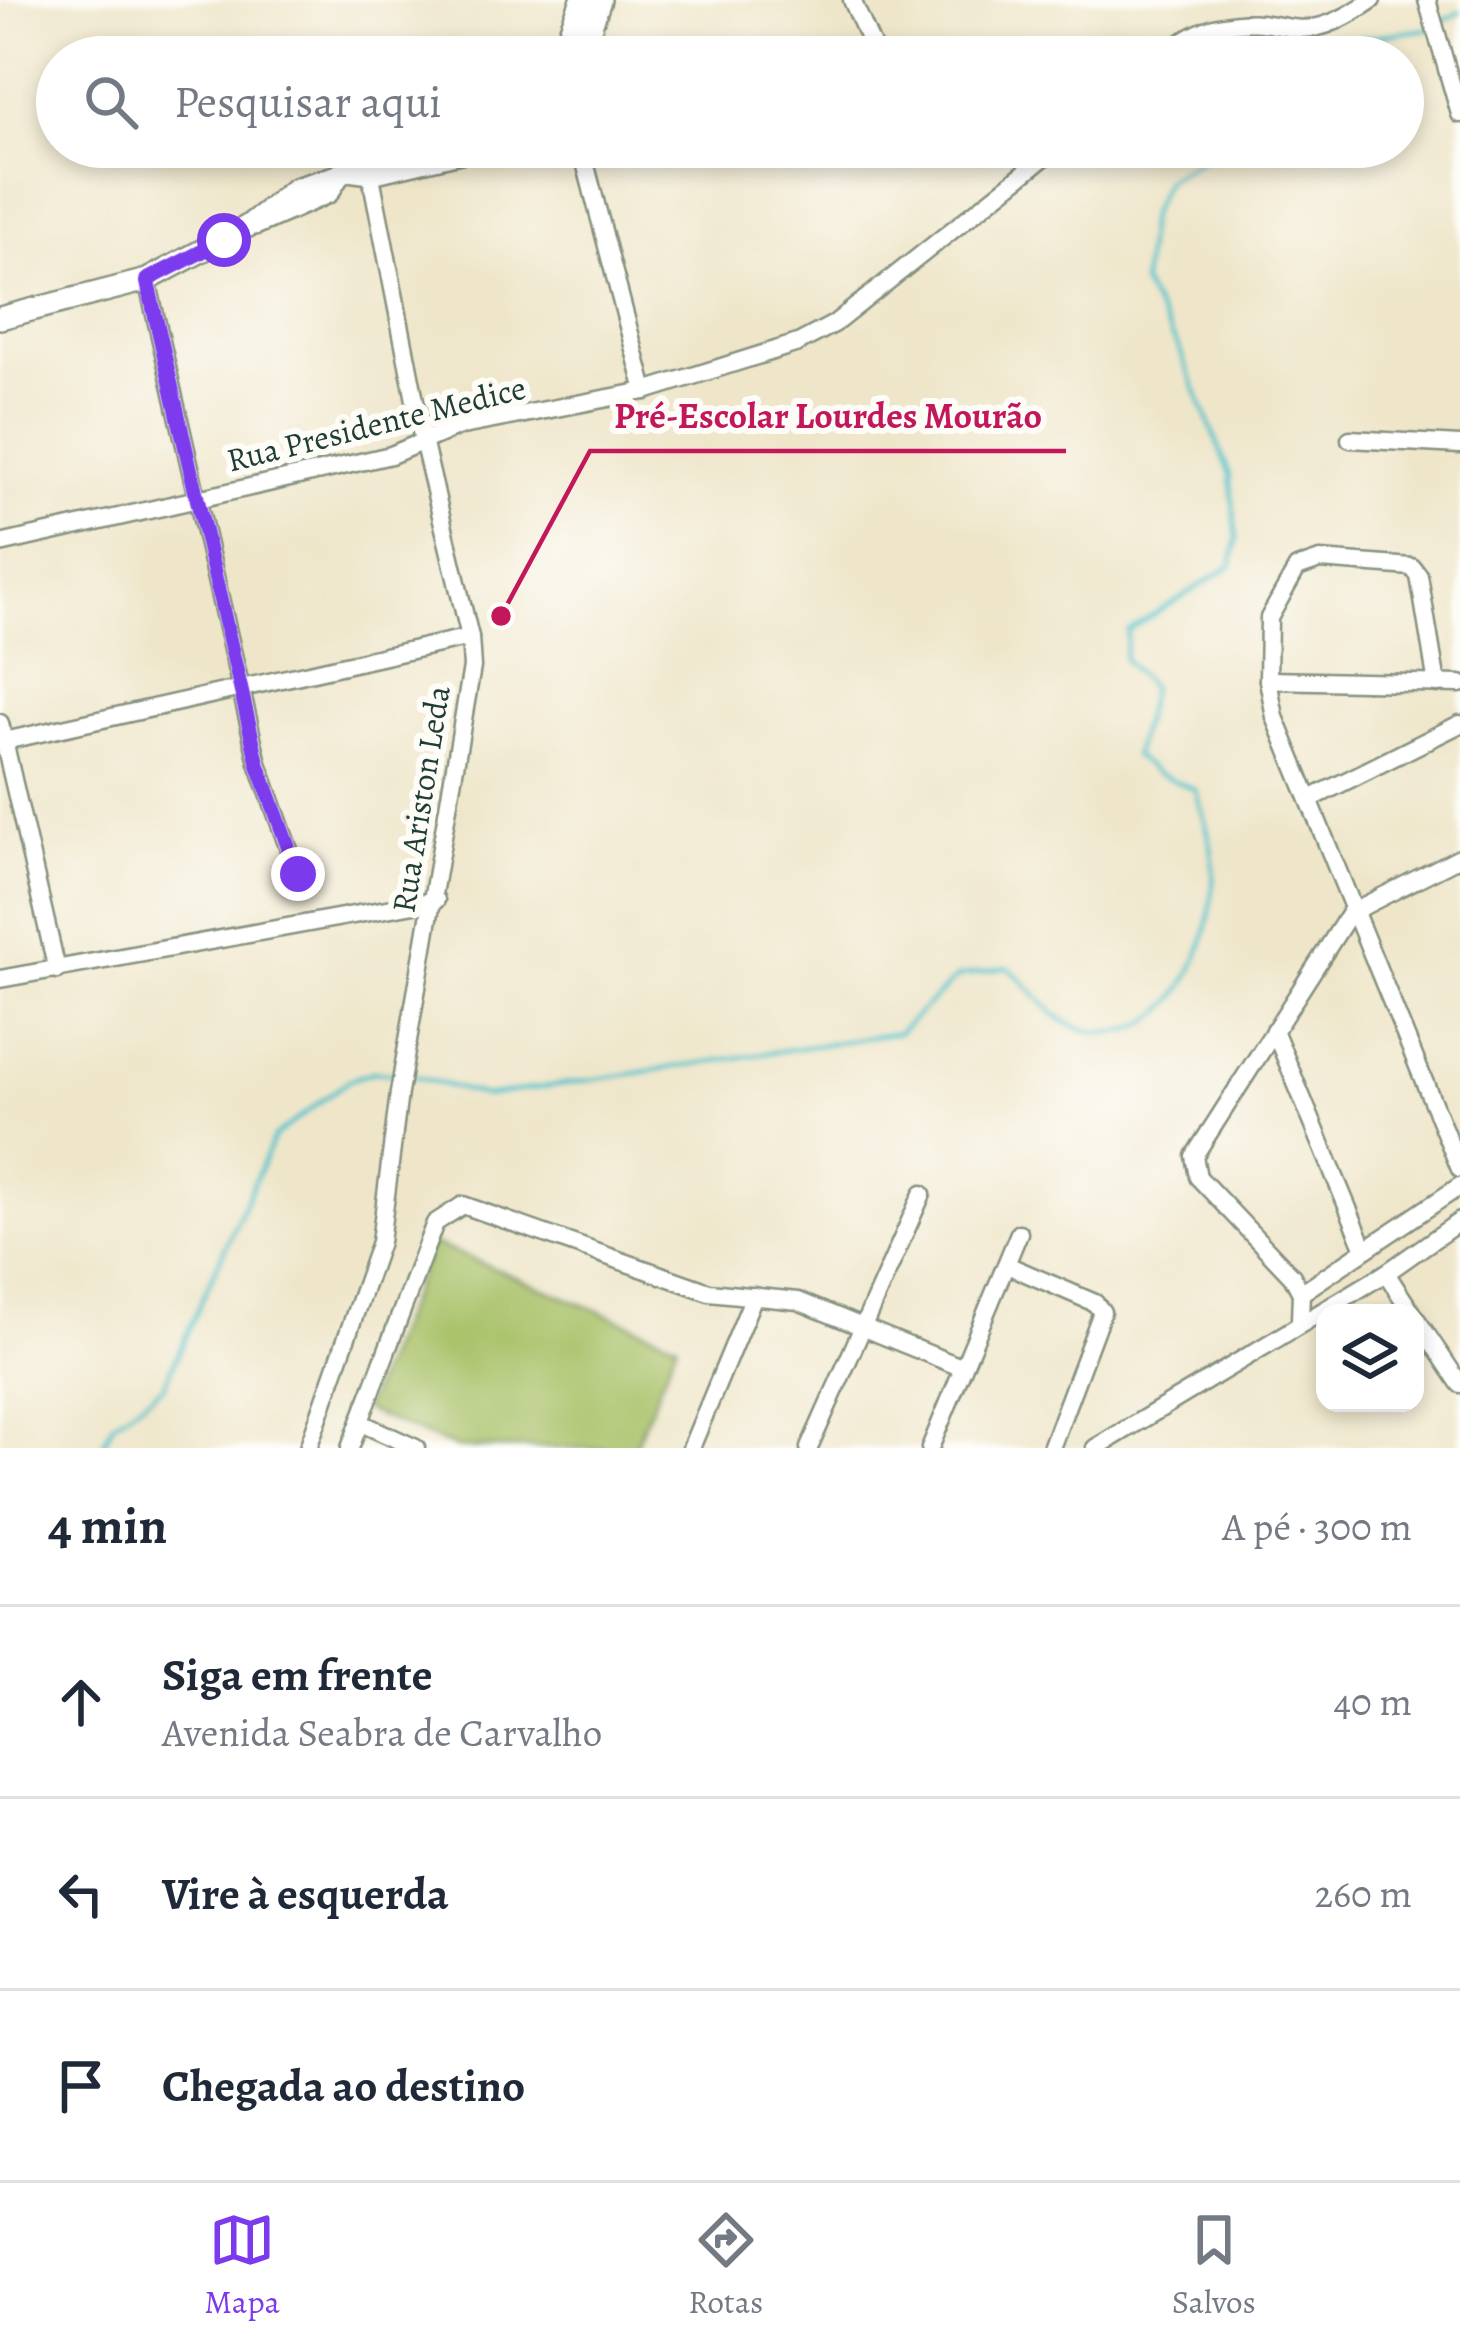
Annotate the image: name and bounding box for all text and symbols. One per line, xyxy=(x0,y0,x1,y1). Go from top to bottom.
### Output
search box xyxy=(36,36,1424,168)
icon: search xyxy=(78,69,144,135)
text: Pesquisar aqui xyxy=(174,71,442,133)
route start xyxy=(197,213,251,267)
street label: Rua Presidente Medice xyxy=(222,365,530,482)
callout: Pré-Escolar Lourdes Mourão xyxy=(590,379,1066,451)
text: Pré-Escolar Lourdes Mourão xyxy=(614,391,1042,440)
street label: Rua Ariston Leda xyxy=(380,682,461,916)
route end xyxy=(271,847,325,901)
map controls xyxy=(1316,1304,1424,1412)
button: layers xyxy=(1316,1304,1424,1412)
text: 4 min xyxy=(48,1491,167,1561)
text: A pé · 300 m xyxy=(1222,1500,1412,1553)
text: Siga em frente xyxy=(162,1644,432,1706)
icon: ahead xyxy=(48,1669,114,1735)
text: 40 m xyxy=(1333,1675,1412,1728)
text: Avenida Seabra de Carvalho xyxy=(162,1706,602,1759)
icon: left xyxy=(48,1861,114,1927)
text: Vire à esquerda xyxy=(162,1863,449,1925)
text: 260 m xyxy=(1314,1867,1412,1920)
icon: arrive xyxy=(48,2053,114,2119)
text: Chegada ao destino xyxy=(162,2055,525,2117)
tab: Mapa xyxy=(204,2207,280,2324)
tab: Rotas xyxy=(688,2207,763,2324)
tab: Salvos xyxy=(1172,2207,1256,2324)

